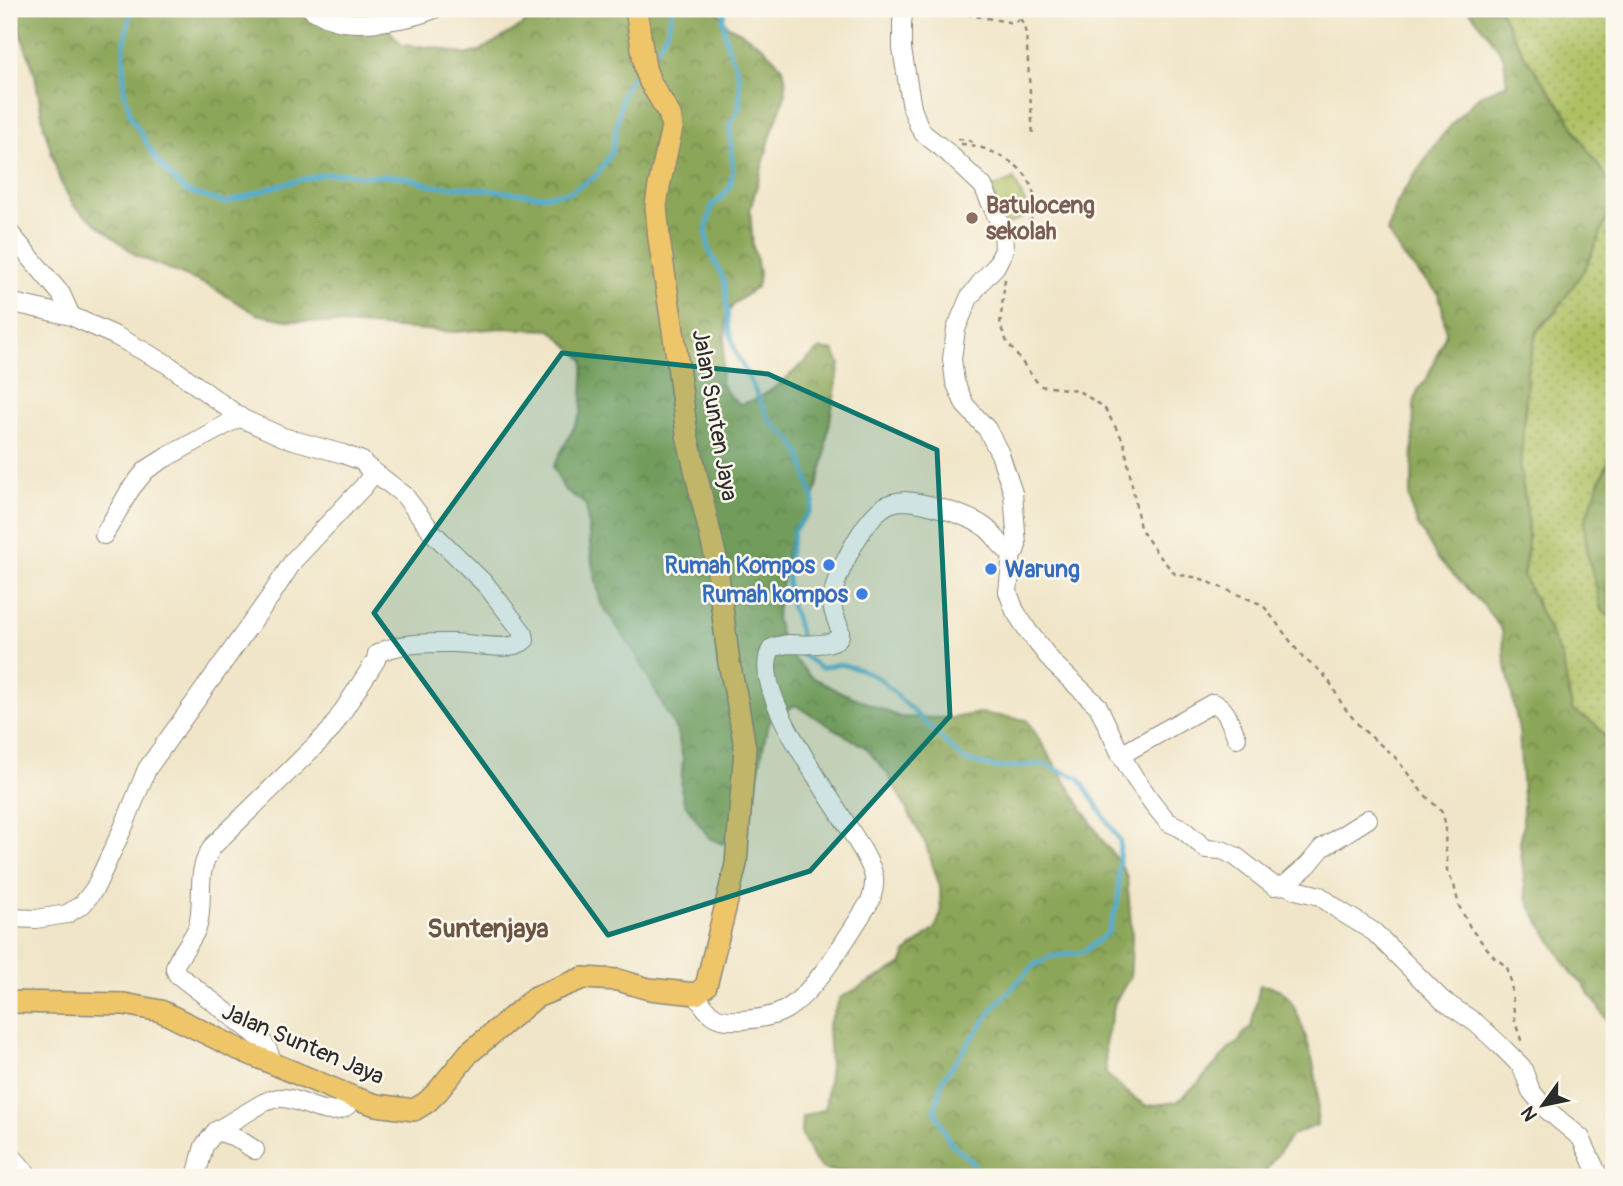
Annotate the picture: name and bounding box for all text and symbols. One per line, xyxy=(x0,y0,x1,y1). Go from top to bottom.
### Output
place label: Batuloceng sekolah xyxy=(986,191,1095,246)
marker: Batuloceng sekolah xyxy=(964,210,980,226)
street label: Jalan Sunten Jaya xyxy=(686,327,744,503)
place label: Rumah Kompos xyxy=(664,551,816,580)
place label: Warung xyxy=(1005,555,1080,584)
marker: Rumah Kompos xyxy=(821,557,837,573)
marker: Warung xyxy=(983,561,999,577)
place label: Rumah kompos xyxy=(702,580,849,609)
marker: Rumah kompos xyxy=(854,586,870,602)
district label: Suntenjaya xyxy=(427,913,549,945)
street label: Jalan Sunten Jaya xyxy=(218,997,388,1091)
north arrow xyxy=(1508,1070,1578,1140)
text: N xyxy=(1516,1102,1543,1126)

